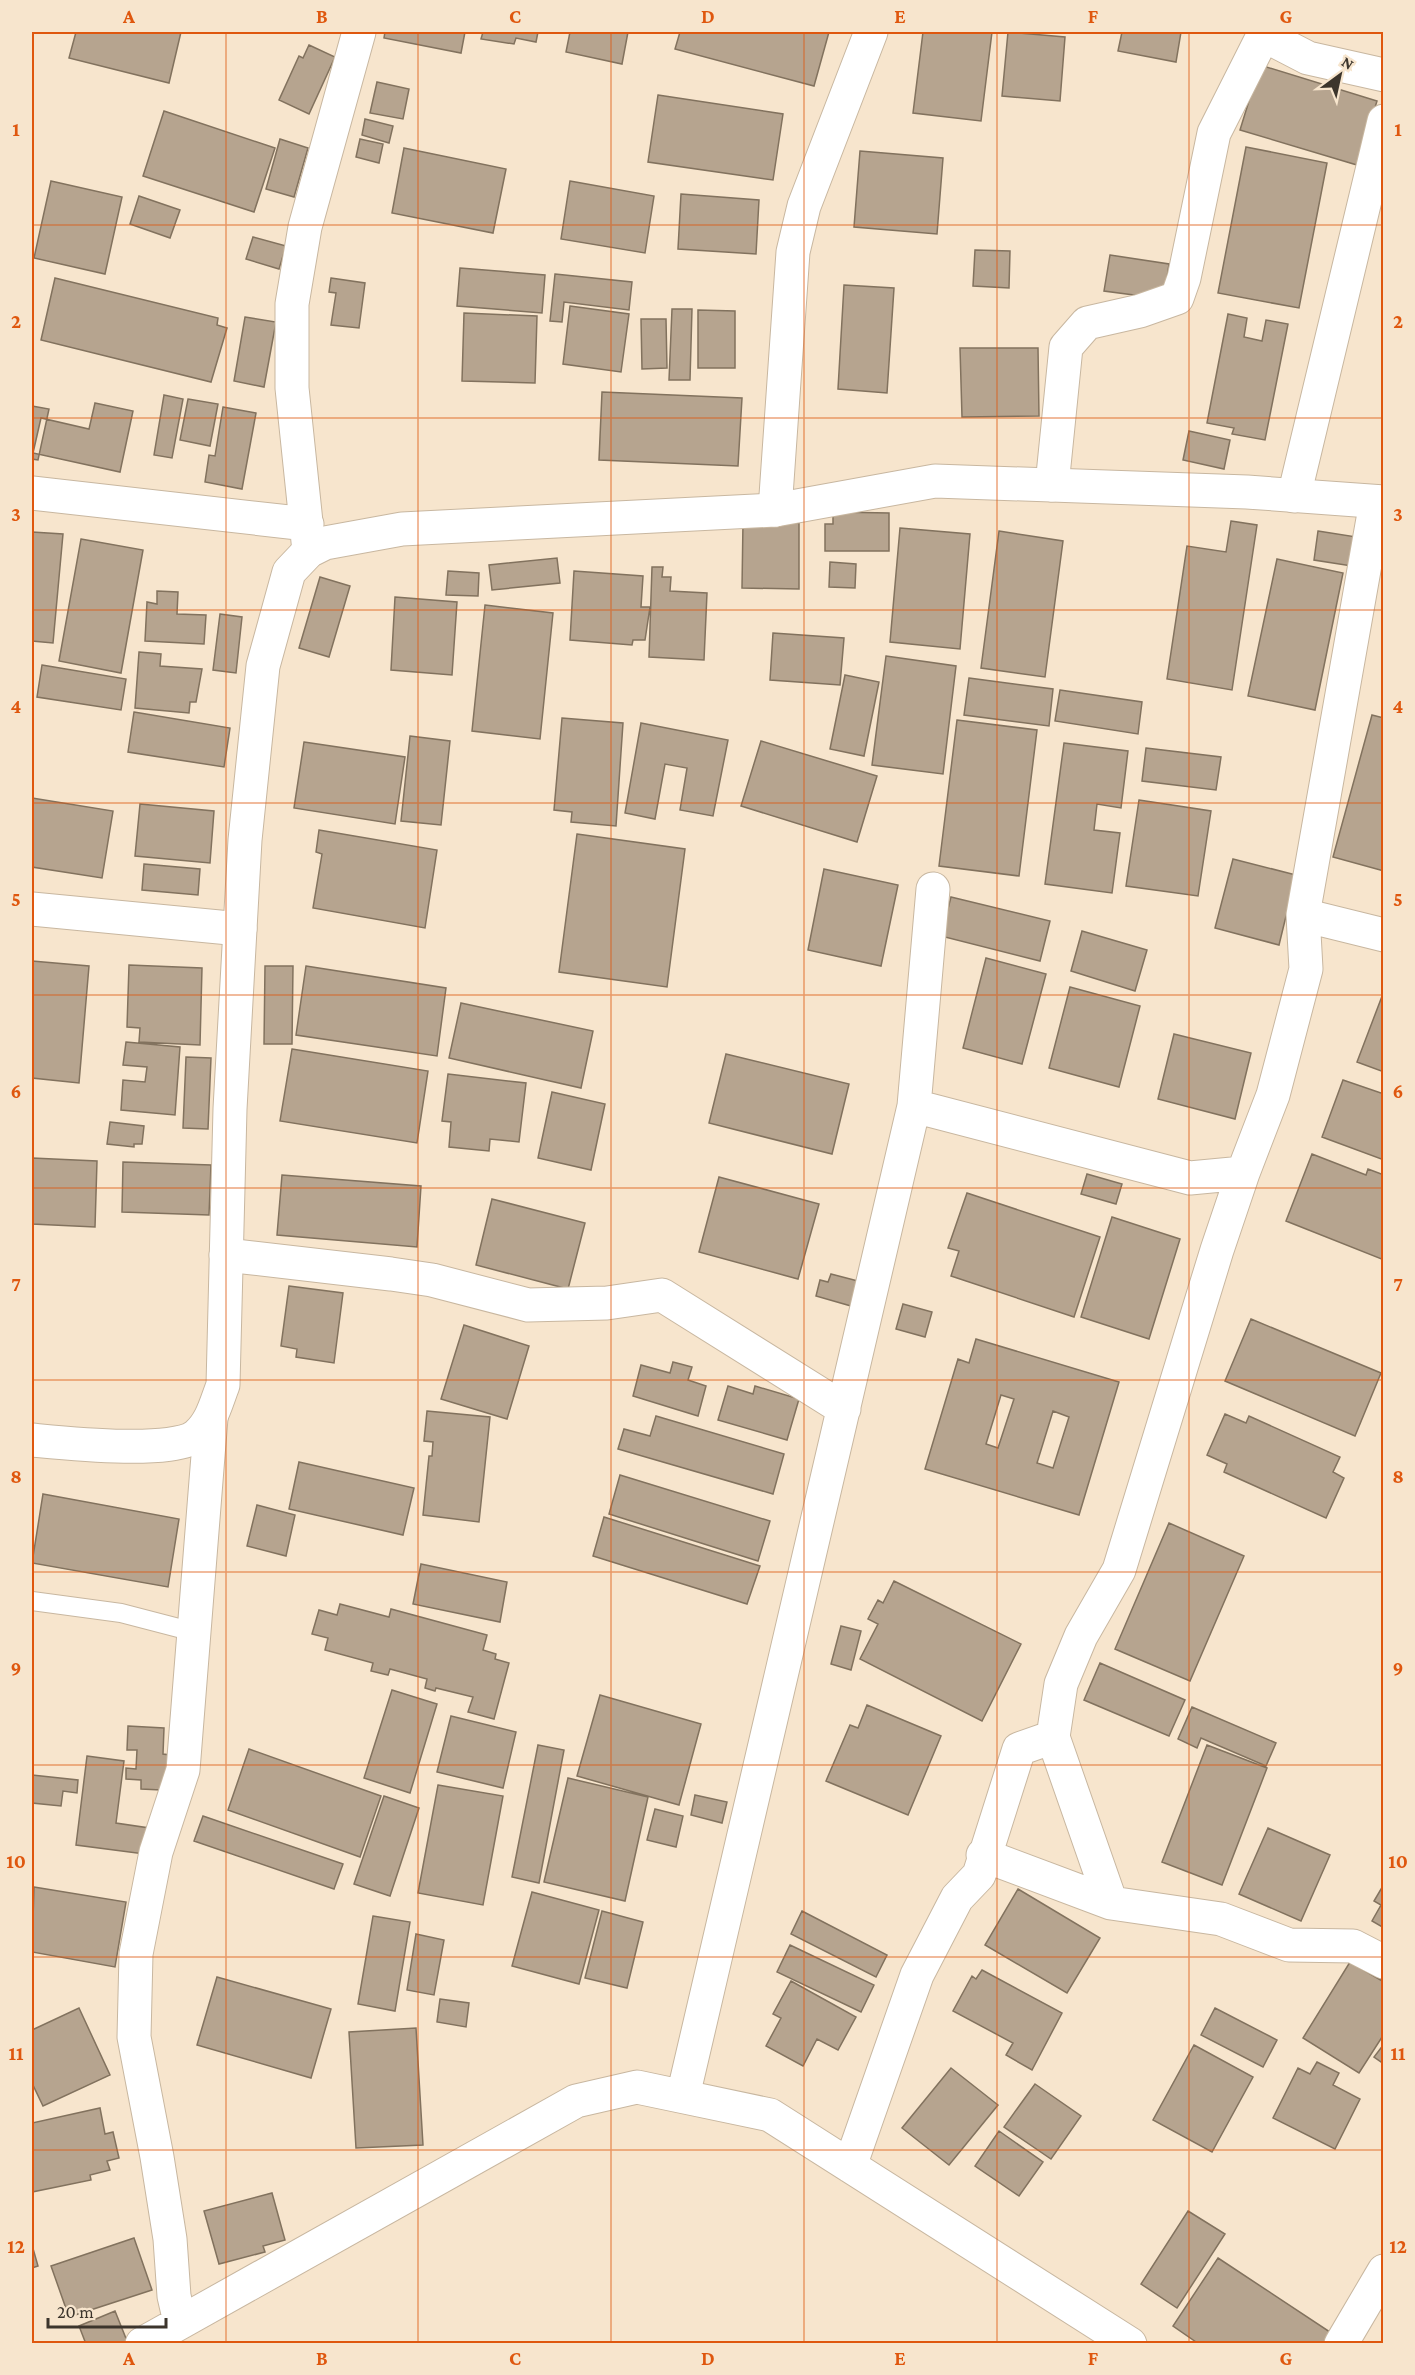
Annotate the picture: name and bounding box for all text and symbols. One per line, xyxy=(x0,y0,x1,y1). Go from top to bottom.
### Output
text: A xyxy=(122,5,136,27)
text: B xyxy=(316,5,328,27)
text: C xyxy=(509,5,521,27)
text: D xyxy=(701,5,715,27)
text: E xyxy=(894,5,906,27)
text: F xyxy=(1088,5,1099,27)
text: G xyxy=(1280,5,1293,27)
north arrow xyxy=(1310,45,1370,105)
text: N xyxy=(1339,53,1357,73)
text: 1 xyxy=(12,118,20,140)
text: 1 xyxy=(1394,118,1402,140)
text: 2 xyxy=(11,310,21,332)
text: 2 xyxy=(1393,310,1403,332)
text: 3 xyxy=(11,503,21,525)
text: 3 xyxy=(1393,503,1403,525)
text: 4 xyxy=(11,695,22,717)
text: 4 xyxy=(1393,695,1404,717)
text: 5 xyxy=(11,888,21,910)
text: 5 xyxy=(1393,888,1403,910)
text: 6 xyxy=(11,1080,21,1102)
text: 6 xyxy=(1393,1080,1403,1102)
text: 7 xyxy=(11,1273,21,1295)
text: 7 xyxy=(1393,1273,1403,1295)
text: 8 xyxy=(10,1465,22,1487)
text: 8 xyxy=(1392,1465,1404,1487)
text: 9 xyxy=(11,1657,21,1679)
text: 9 xyxy=(1393,1657,1403,1679)
text: 10 xyxy=(6,1850,26,1872)
text: 10 xyxy=(1388,1850,1408,1872)
text: 11 xyxy=(9,2042,24,2064)
text: 11 xyxy=(1391,2042,1406,2064)
text: 12 xyxy=(7,2235,25,2257)
text: 12 xyxy=(1389,2235,1407,2257)
scale bar xyxy=(48,2291,166,2329)
text: 20 m xyxy=(57,2302,94,2322)
text: A xyxy=(122,2347,136,2369)
text: B xyxy=(316,2347,328,2369)
text: C xyxy=(509,2347,521,2369)
text: D xyxy=(701,2347,715,2369)
text: E xyxy=(894,2347,906,2369)
text: F xyxy=(1088,2347,1099,2369)
text: G xyxy=(1280,2347,1293,2369)

